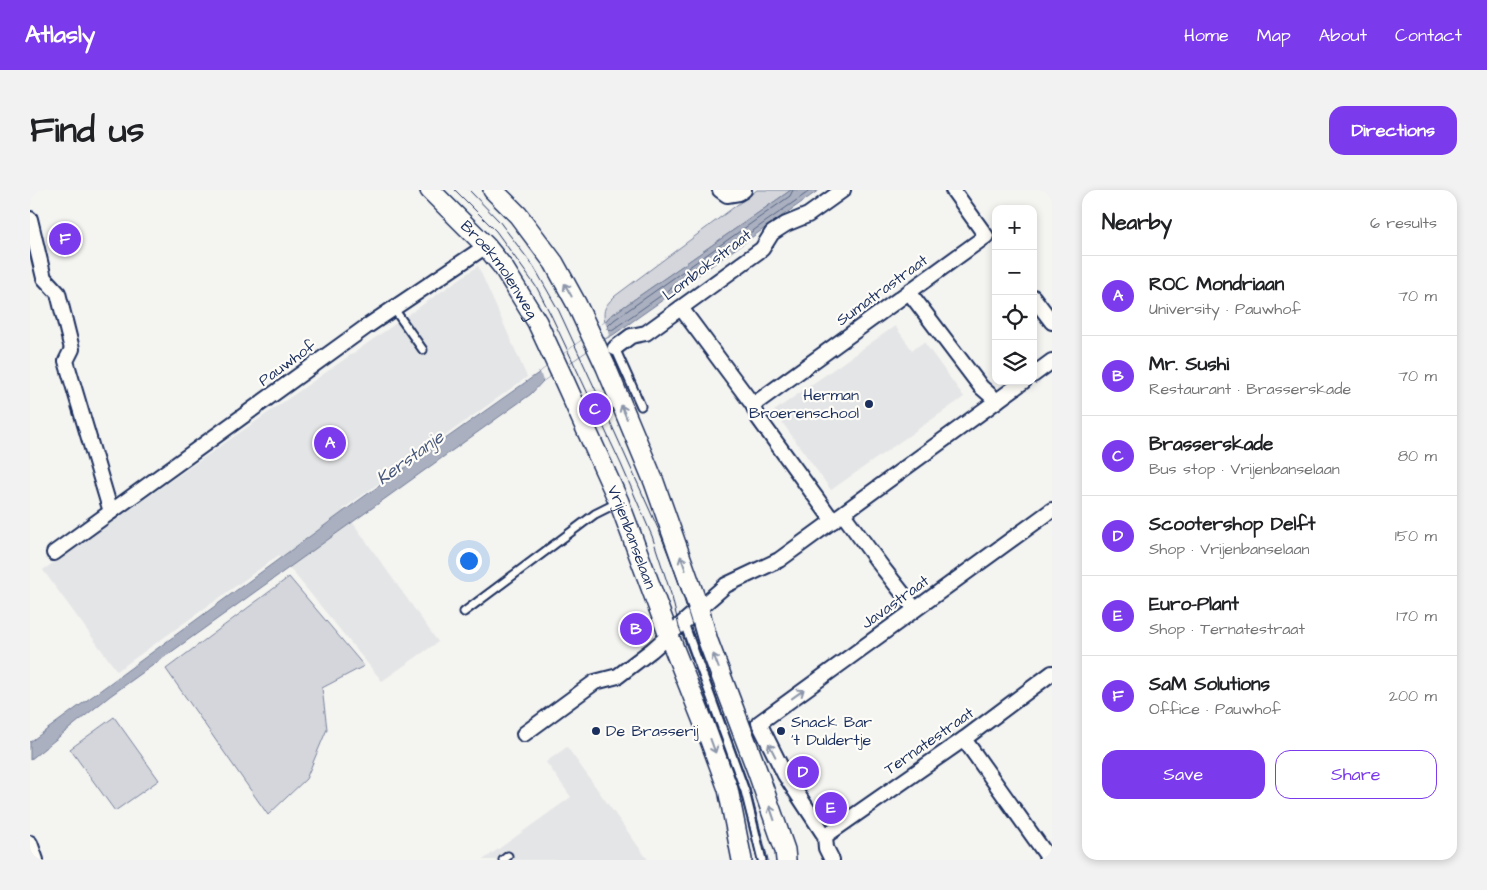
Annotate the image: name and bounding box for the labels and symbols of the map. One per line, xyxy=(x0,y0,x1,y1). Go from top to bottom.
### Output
street label: Broekmolenweg xyxy=(455,215,543,323)
pin: F xyxy=(49,220,81,258)
street label: Lombokstraat xyxy=(658,224,757,306)
street label: Sumatrastraat xyxy=(832,249,933,331)
one-way arrow xyxy=(563,283,573,297)
street label: Pauwhof xyxy=(254,334,320,391)
place label: Herman Broerenschool xyxy=(749,384,859,424)
pin: C xyxy=(579,390,611,428)
marker: Herman Broerenschool xyxy=(863,398,875,410)
one-way arrow xyxy=(619,404,628,419)
pin: A xyxy=(314,424,346,462)
water label: Kerstanje xyxy=(371,424,450,491)
street label: Vrijenbanselaan xyxy=(602,482,661,592)
your location xyxy=(456,548,482,574)
one-way arrow xyxy=(677,555,687,571)
street label: Javastraat xyxy=(857,570,934,634)
pin: B xyxy=(620,610,652,648)
one-way arrow xyxy=(711,654,720,669)
one-way arrow xyxy=(791,689,805,699)
street label: Ternatestraat xyxy=(880,702,979,780)
place label: Snack Bar 't Duldertje xyxy=(791,711,872,751)
place label: De Brasserij xyxy=(606,720,699,742)
marker: De Brasserij xyxy=(590,725,602,737)
marker: Snack Bar 't Duldertje xyxy=(775,725,787,737)
one-way arrow xyxy=(709,738,718,753)
one-way arrow xyxy=(767,743,776,758)
pin: D xyxy=(787,753,819,791)
pin: E xyxy=(815,789,847,827)
one-way arrow xyxy=(767,806,776,822)

